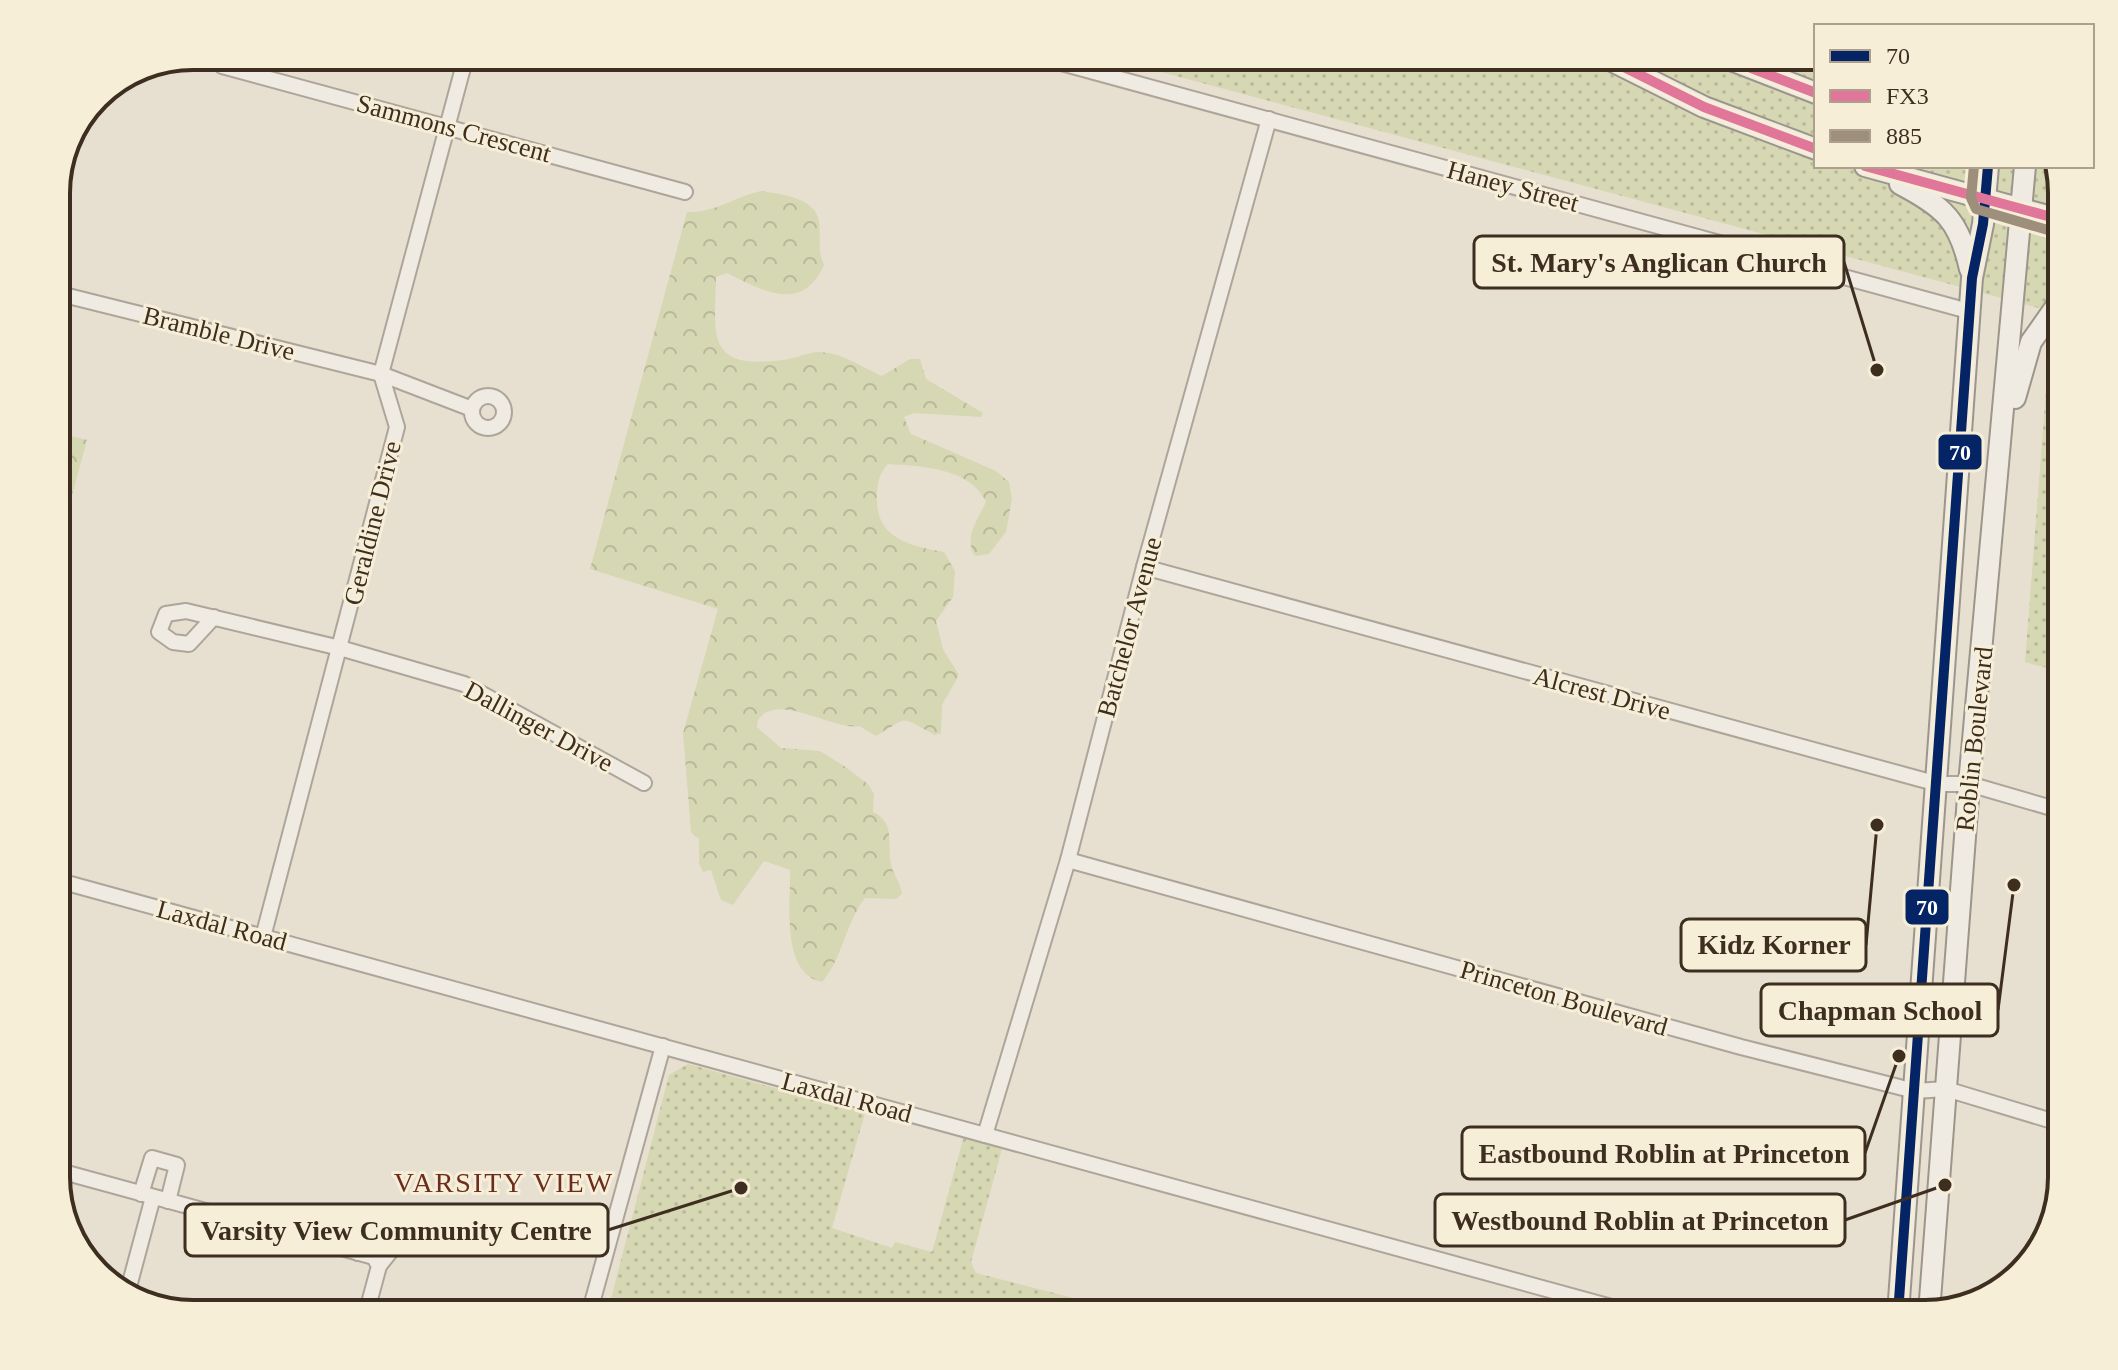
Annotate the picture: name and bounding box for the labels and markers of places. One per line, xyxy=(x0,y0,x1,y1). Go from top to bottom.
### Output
callout: St. Mary's Anglican Church xyxy=(1474,236,1844,288)
callout: Kidz Korner xyxy=(1681,919,1866,971)
callout: Chapman School xyxy=(1761,984,1998,1036)
callout: Eastbound Roblin at Princeton xyxy=(1462,1127,1865,1179)
callout: Westbound Roblin at Princeton xyxy=(1435,1194,1845,1246)
callout: Varsity View Community Centre xyxy=(185,1204,608,1256)

